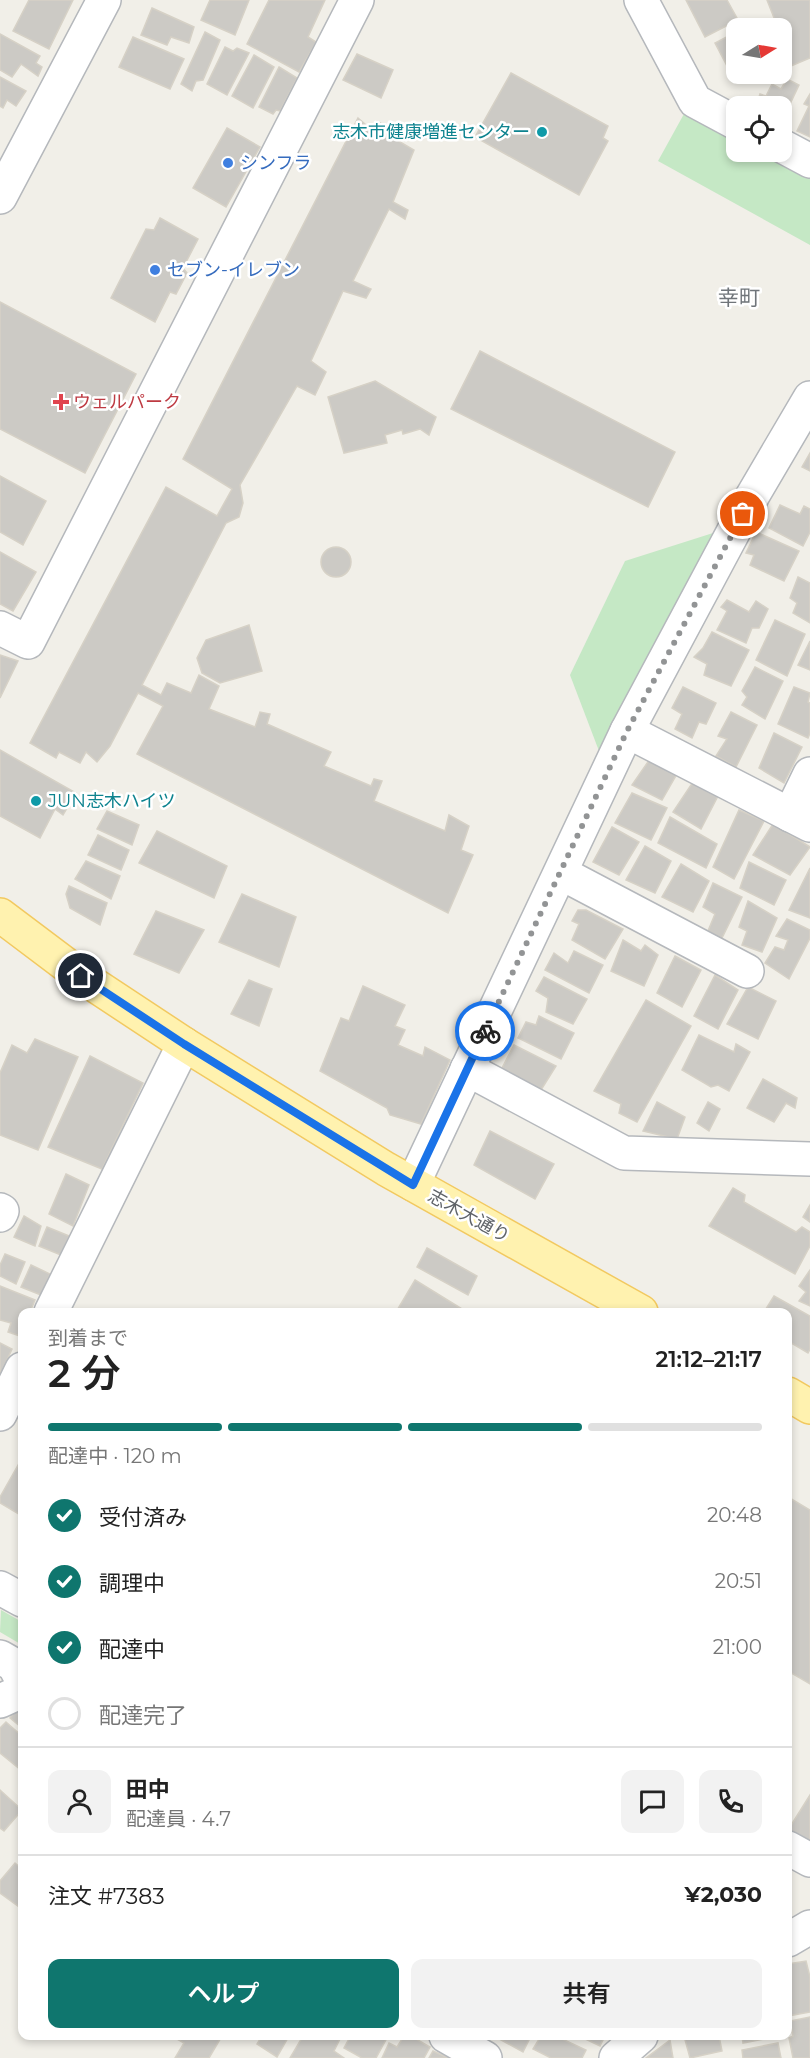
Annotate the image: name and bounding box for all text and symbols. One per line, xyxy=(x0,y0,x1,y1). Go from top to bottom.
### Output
north arrow xyxy=(726,18,792,84)
map controls xyxy=(726,18,792,162)
button: locate xyxy=(726,96,792,162)
place label: 志木市健康増進センター xyxy=(332,121,530,143)
marker: 志木市健康増進センター xyxy=(535,125,549,139)
place label: シンフラ xyxy=(240,152,311,174)
marker: シンフラ xyxy=(221,156,235,170)
place label: セブン-イレブン xyxy=(167,259,300,281)
marker: セブン-イレブン xyxy=(148,263,162,277)
district label: 幸町 xyxy=(718,285,760,310)
place label: ウェルパーク xyxy=(73,391,181,413)
marker: ウェルパーク xyxy=(54,395,68,409)
pin xyxy=(717,488,768,539)
icon: bag xyxy=(726,497,759,530)
place label: JUN志木ハイツ xyxy=(47,790,176,812)
marker: JUN志木ハイツ xyxy=(29,794,43,808)
pin xyxy=(55,950,106,1001)
icon: home xyxy=(64,959,97,992)
courier xyxy=(455,1001,515,1061)
icon: bike xyxy=(469,1015,502,1048)
street label: 志木大通り xyxy=(424,1185,514,1247)
text: 到着まで xyxy=(48,1326,128,1350)
text: 21:12–21:17 xyxy=(655,1346,762,1373)
text: 2 分 xyxy=(48,1349,120,1397)
text: 配達中 · 120 m xyxy=(48,1444,182,1468)
icon: check xyxy=(48,1499,81,1532)
text: 20:48 xyxy=(707,1503,762,1527)
text: 受付済み xyxy=(99,1504,187,1531)
icon: check xyxy=(48,1565,81,1598)
text: 20:51 xyxy=(715,1569,762,1593)
text: 調理中 xyxy=(99,1570,165,1597)
icon: check xyxy=(48,1631,81,1664)
text: 21:00 xyxy=(713,1635,762,1659)
text: 配達中 xyxy=(99,1636,165,1663)
text: 配達完了 xyxy=(99,1702,187,1729)
button: person xyxy=(48,1770,111,1833)
button: chat xyxy=(621,1770,684,1833)
button: phone xyxy=(699,1770,762,1833)
text: 田中 xyxy=(126,1776,170,1803)
text: 配達員 · 4.7 xyxy=(126,1807,231,1831)
text: ¥2,030 xyxy=(684,1881,762,1908)
text: 注文 #7383 xyxy=(48,1883,165,1910)
button: ヘルプ xyxy=(48,1959,399,2028)
button: 共有 xyxy=(411,1959,762,2028)

